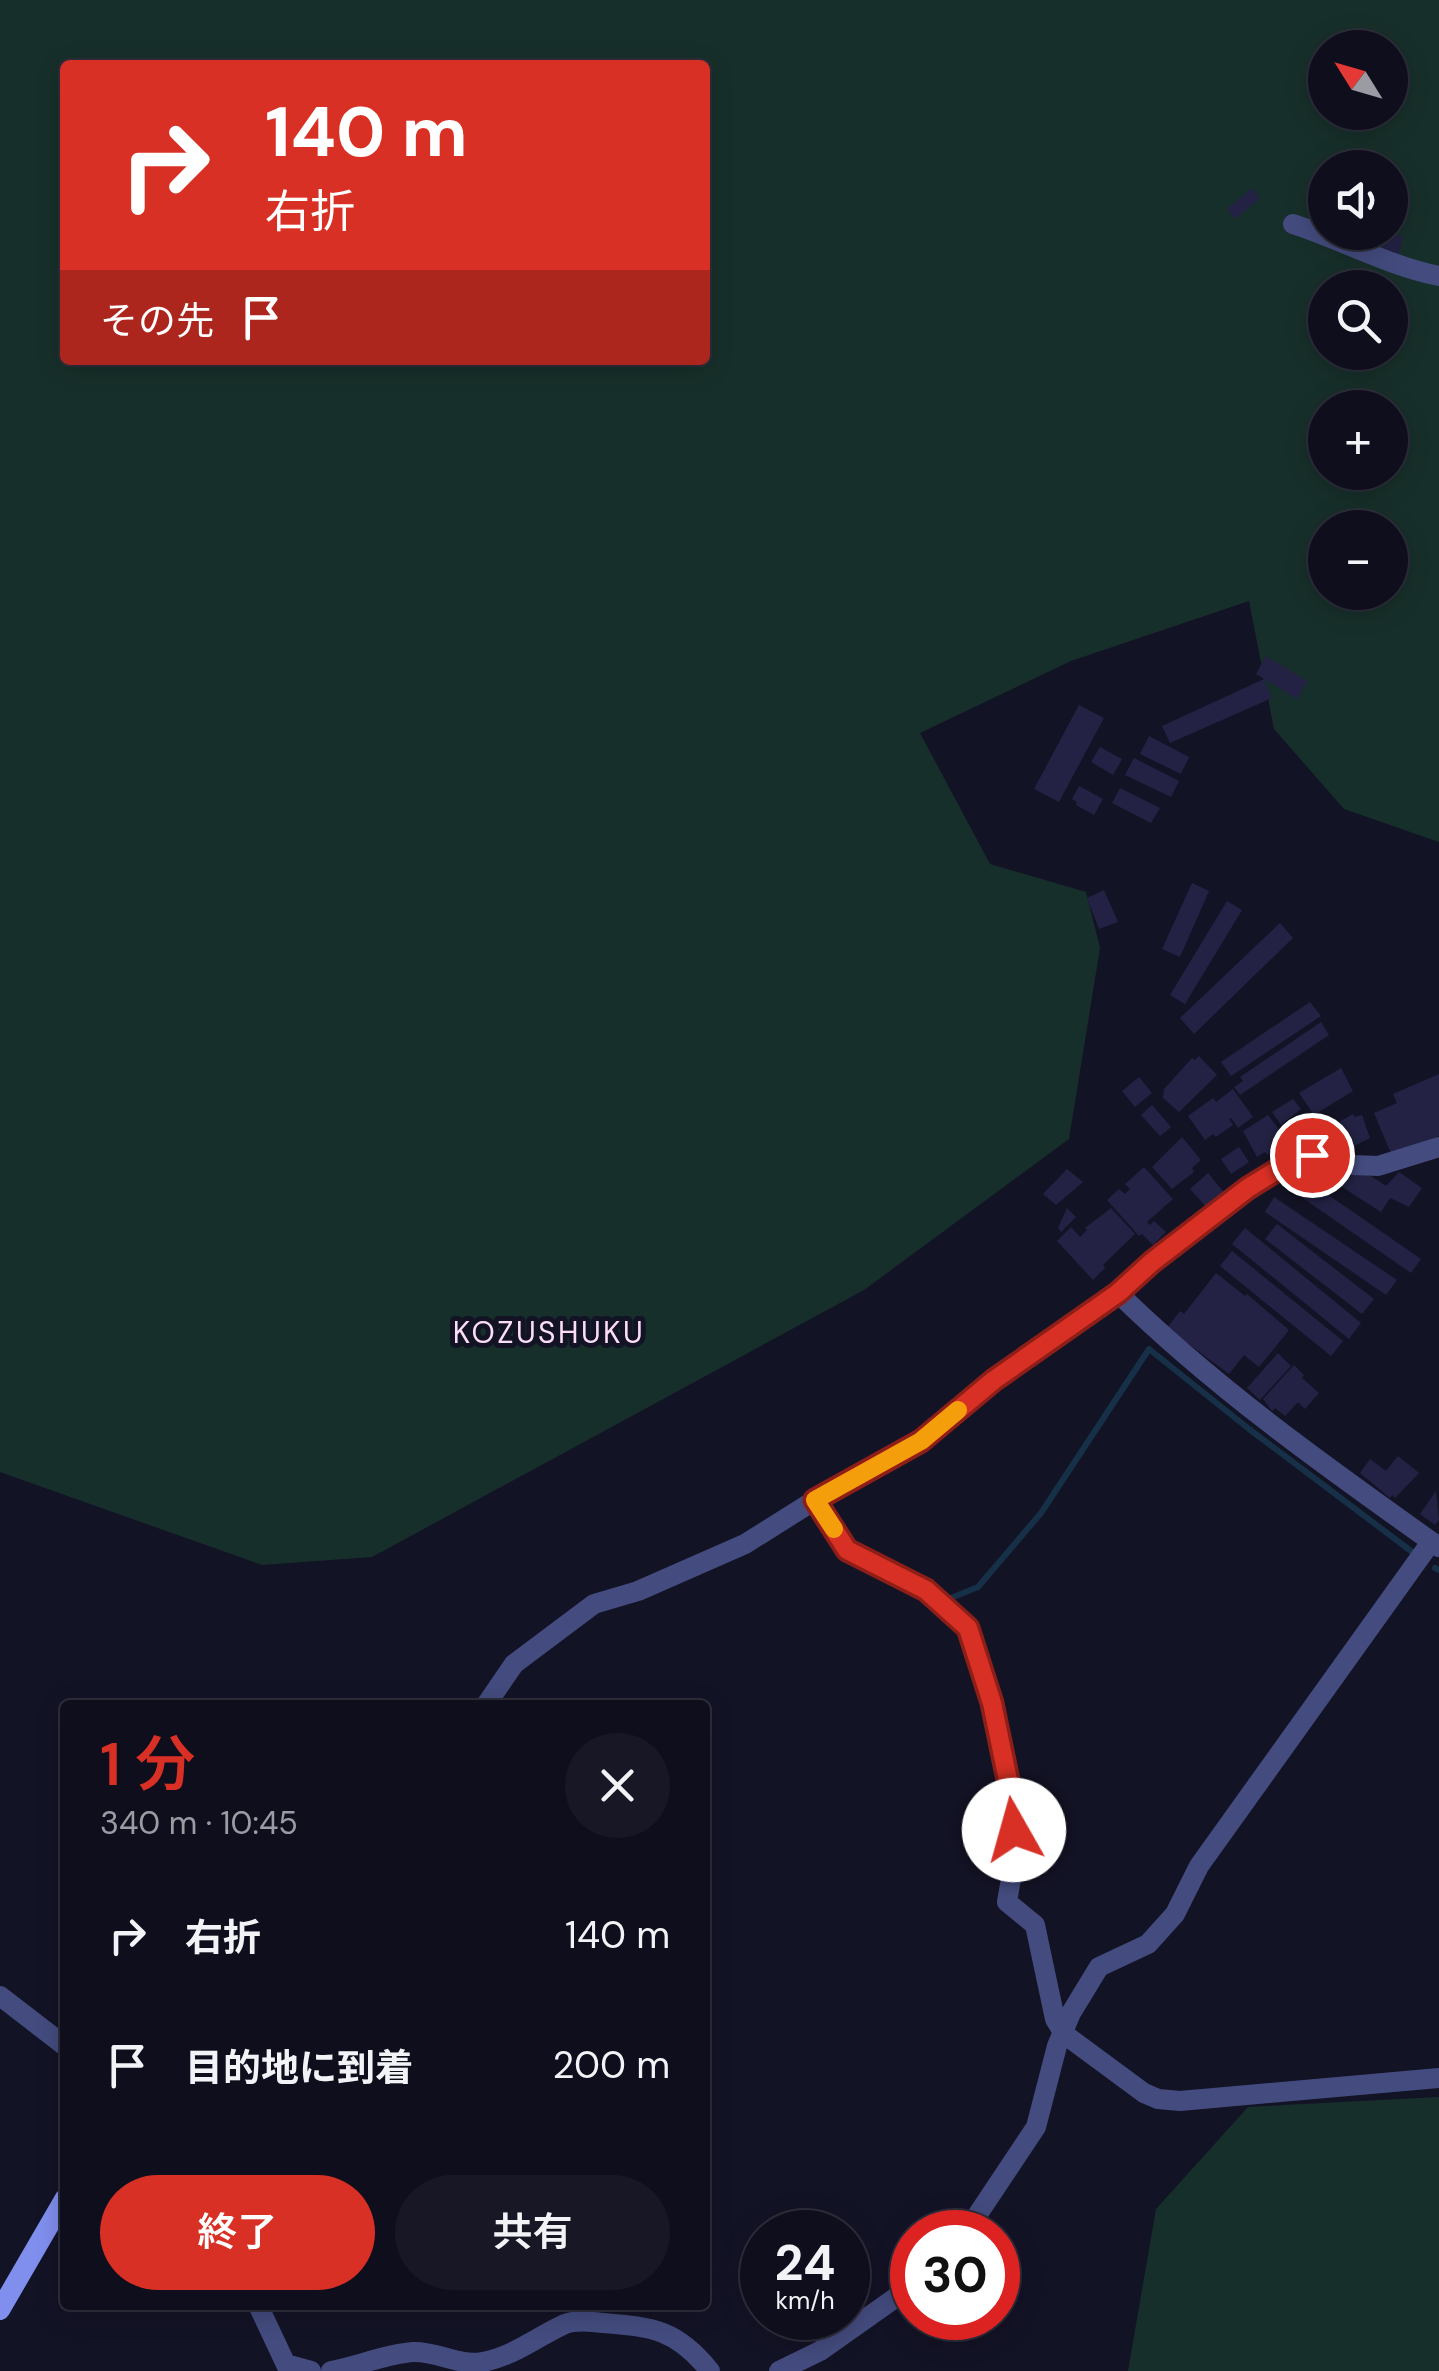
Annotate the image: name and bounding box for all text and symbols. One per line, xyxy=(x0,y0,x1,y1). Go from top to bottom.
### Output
north arrow xyxy=(1308,30,1408,130)
map controls xyxy=(1308,30,1408,610)
text: 140 m xyxy=(265,87,468,178)
icon: right xyxy=(100,100,230,230)
button: sound xyxy=(1308,150,1408,250)
text: 右折 xyxy=(265,182,355,241)
button: search xyxy=(1308,270,1408,370)
icon: arrive xyxy=(234,290,289,345)
text: その先 xyxy=(100,296,214,346)
button: + xyxy=(1308,390,1408,490)
button: − xyxy=(1308,510,1408,610)
pin xyxy=(1270,1113,1355,1198)
icon: arrive xyxy=(1285,1128,1340,1183)
district label: KOZUSHUKU xyxy=(453,1313,645,1352)
text: 1 分 xyxy=(100,1725,196,1804)
button: close xyxy=(565,1733,670,1838)
position arrow xyxy=(962,1778,1066,1882)
text: 340 m · 10:45 xyxy=(100,1802,298,1844)
icon: right xyxy=(100,1908,155,1963)
text: 140 m xyxy=(565,1910,670,1960)
text: 右折 xyxy=(185,1913,261,1963)
icon: arrive xyxy=(100,2038,155,2093)
text: 200 m xyxy=(553,2040,670,2090)
text: 目的地に到着 xyxy=(185,2043,413,2093)
button: 終了 xyxy=(100,2175,375,2290)
button: 共有 xyxy=(395,2175,670,2290)
speed limit sign: 30 xyxy=(890,2210,1020,2340)
text: 24 xyxy=(775,2230,836,2296)
text: km/h xyxy=(775,2284,835,2317)

